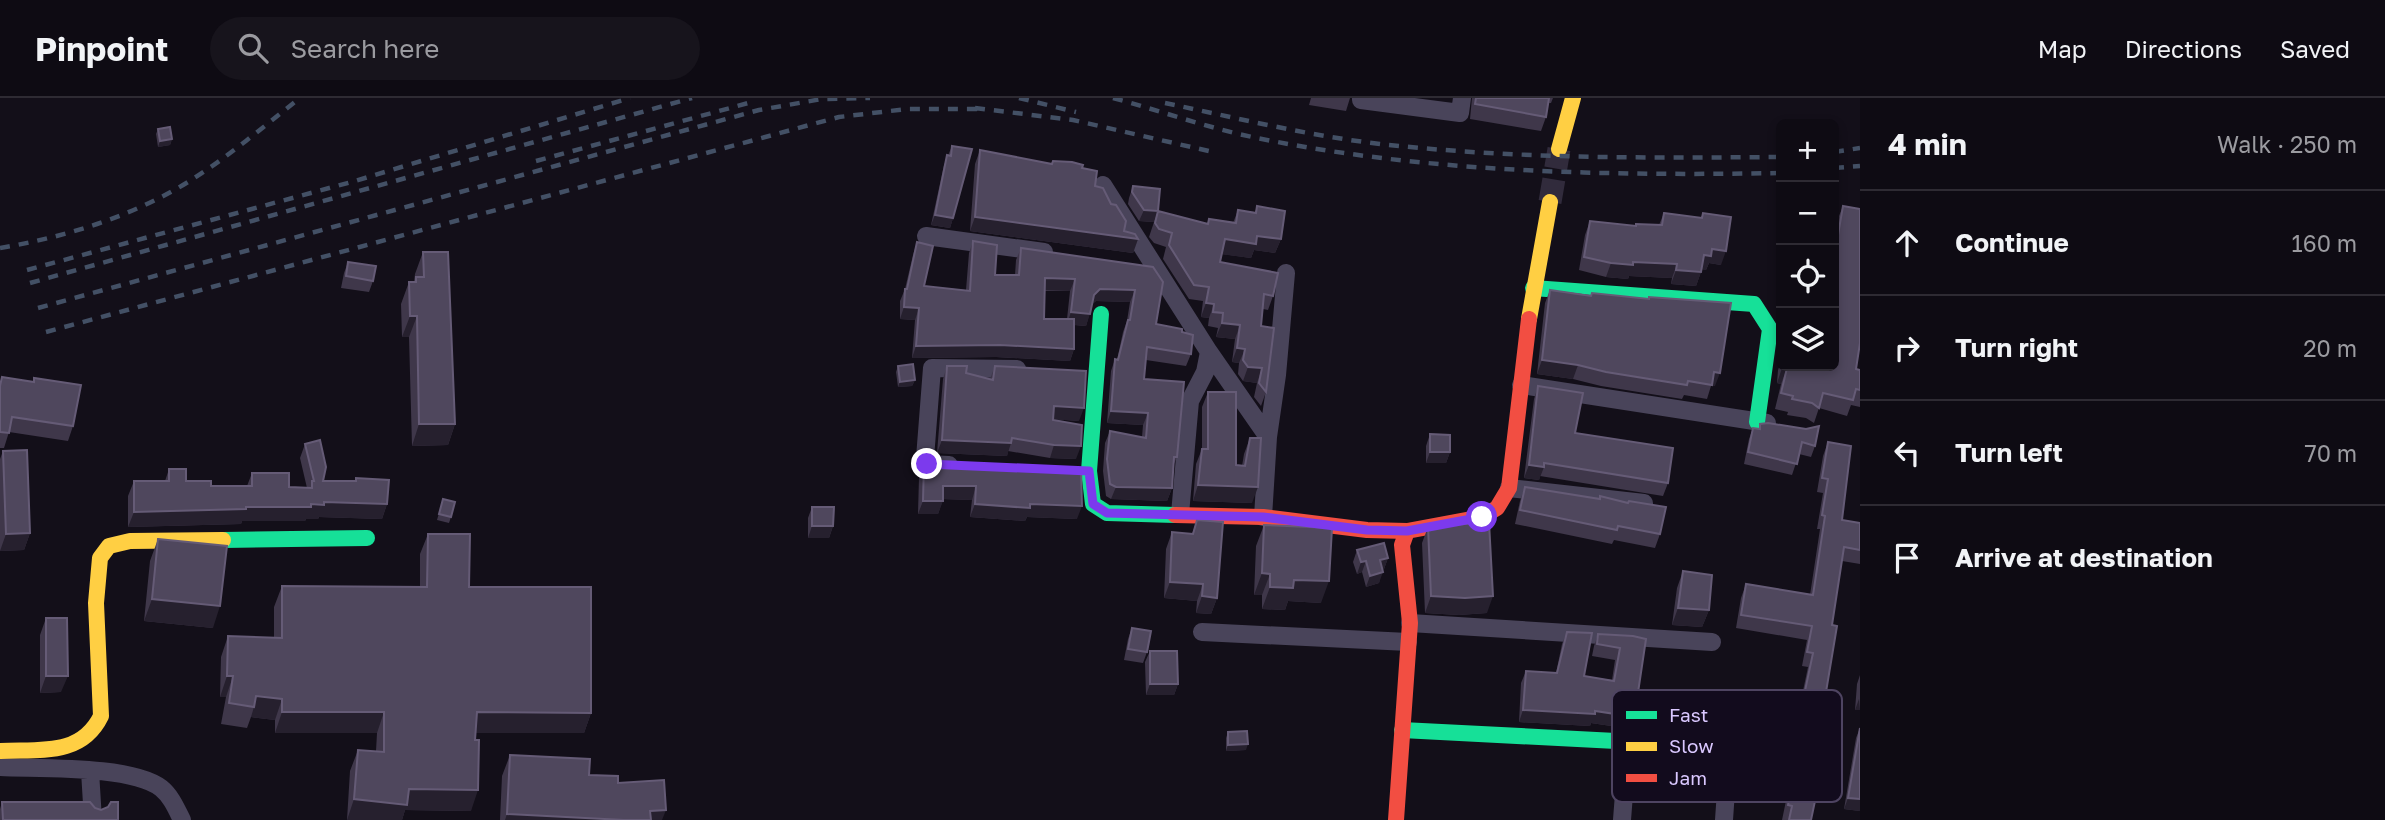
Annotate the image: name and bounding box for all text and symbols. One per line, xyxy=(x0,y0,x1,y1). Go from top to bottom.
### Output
search box xyxy=(210,17,700,80)
text: Pinpoint xyxy=(35,29,168,68)
icon: search xyxy=(234,29,272,67)
text: Search here xyxy=(290,33,439,64)
text: Map xyxy=(2038,34,2087,63)
text: Directions xyxy=(2125,34,2242,63)
text: Saved xyxy=(2280,34,2350,63)
map controls xyxy=(1776,119,1839,371)
button: + xyxy=(1776,119,1839,182)
text: 4 min xyxy=(1888,126,1967,162)
text: Walk · 250 m xyxy=(2217,130,2357,158)
button: − xyxy=(1776,182,1839,245)
icon: ahead xyxy=(1888,224,1926,262)
text: Continue xyxy=(1955,227,2069,258)
text: 160 m xyxy=(2292,229,2357,257)
button: locate xyxy=(1776,245,1839,308)
button: layers xyxy=(1776,308,1839,371)
icon: right xyxy=(1888,329,1926,367)
text: Turn right xyxy=(1955,332,2078,363)
text: 20 m xyxy=(2303,334,2357,362)
icon: left xyxy=(1888,434,1926,472)
text: Turn left xyxy=(1955,437,2063,468)
text: 70 m xyxy=(2304,439,2357,467)
route end xyxy=(911,448,942,479)
route start xyxy=(1466,501,1497,532)
icon: arrive xyxy=(1888,539,1926,577)
text: Arrive at destination xyxy=(1955,542,2213,573)
legend xyxy=(1612,690,1842,802)
text: Fast xyxy=(1669,703,1708,726)
text: Slow xyxy=(1669,734,1714,757)
text: Jam xyxy=(1669,766,1707,789)

